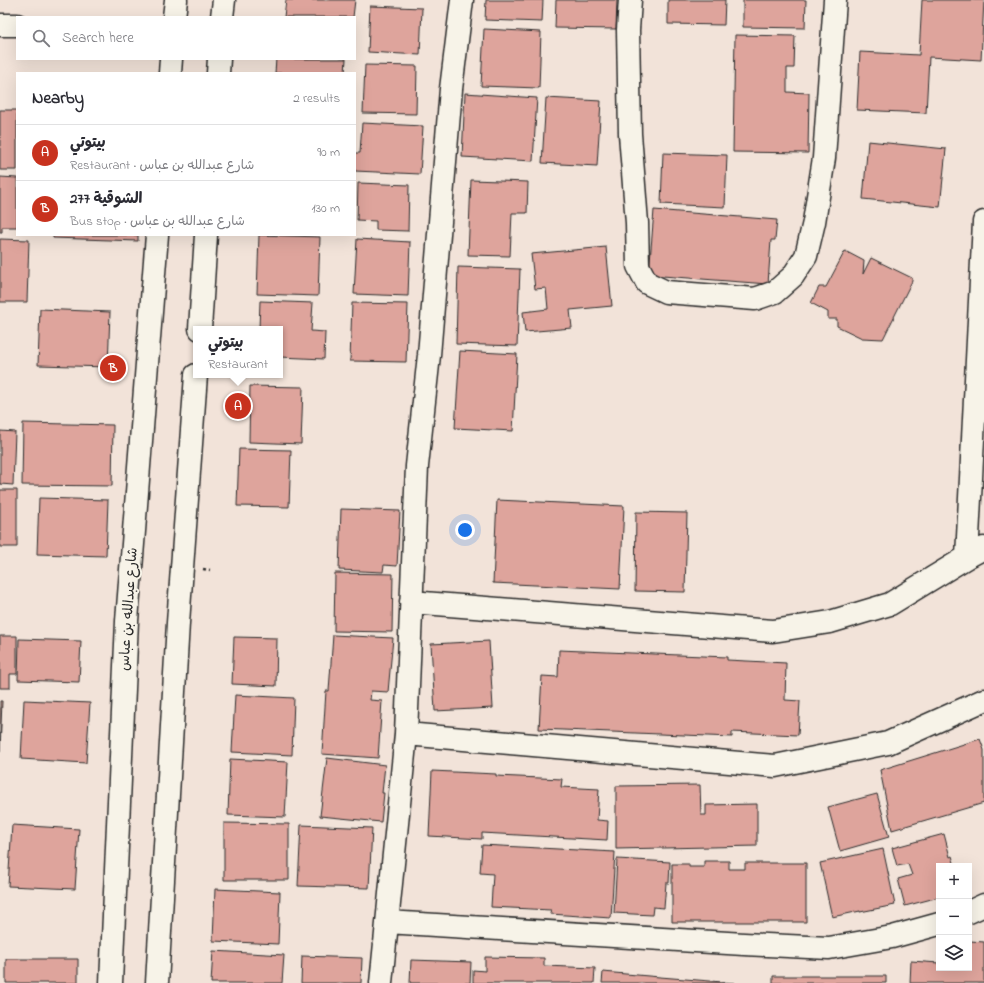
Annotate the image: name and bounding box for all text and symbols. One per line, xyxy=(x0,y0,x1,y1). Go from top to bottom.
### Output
search box xyxy=(16,16,356,60)
icon: search xyxy=(30,27,52,49)
text: Search here xyxy=(62,27,134,49)
text: Nearby xyxy=(32,86,84,111)
text: 2 results xyxy=(293,89,340,108)
text: بيتوتي xyxy=(70,132,106,154)
text: A xyxy=(41,143,49,162)
text: 90 m xyxy=(317,143,340,162)
text: Restaurant · شارع عبدالله بن عباس xyxy=(70,156,254,175)
text: الشوقية 277 xyxy=(70,188,142,210)
text: B xyxy=(41,199,49,218)
text: 130 m xyxy=(312,199,340,218)
text: Bus stop · شارع عبدالله بن عباس xyxy=(70,212,245,231)
popup xyxy=(193,326,283,378)
text: بيتوتي xyxy=(208,332,243,354)
pin: B xyxy=(100,353,126,383)
text: Restaurant xyxy=(208,355,268,374)
pin: A xyxy=(225,391,251,421)
your location xyxy=(455,520,475,540)
street label: شارع عبدالله بن عباس xyxy=(114,547,144,671)
map controls xyxy=(936,863,972,971)
button: + xyxy=(936,863,972,899)
button: − xyxy=(936,899,972,935)
button: layers xyxy=(936,935,972,971)

